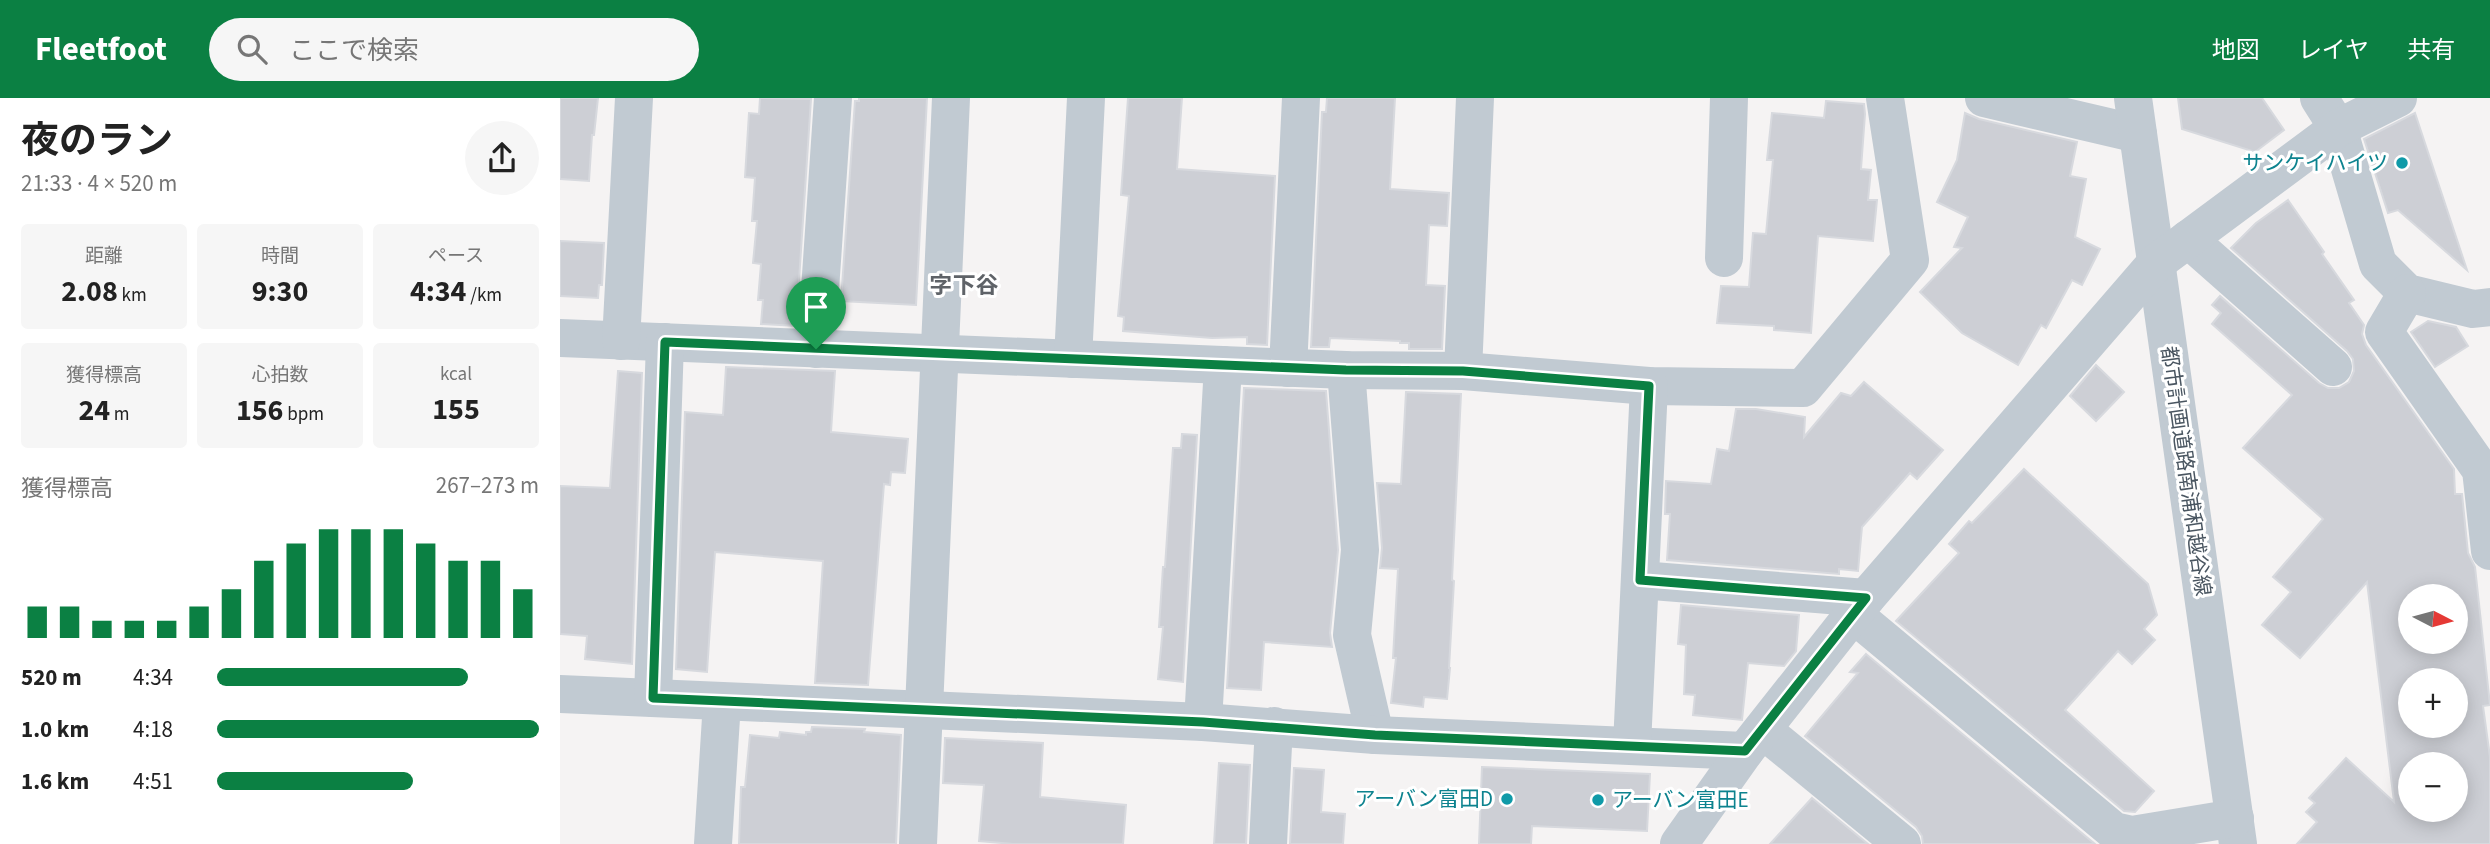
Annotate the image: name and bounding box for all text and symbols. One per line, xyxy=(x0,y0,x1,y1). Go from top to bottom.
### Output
search box xyxy=(209,18,699,81)
text: Fleetfoot xyxy=(35,26,167,73)
icon: search xyxy=(233,30,271,68)
text: ここで検索 xyxy=(289,32,419,69)
text: 地図 xyxy=(2212,33,2260,68)
text: レイヤ xyxy=(2298,33,2369,68)
text: 共有 xyxy=(2407,33,2455,68)
text: 夜のラン xyxy=(21,114,173,168)
button: share xyxy=(465,121,539,195)
place label: サンケイハイツ xyxy=(2242,148,2388,178)
marker: サンケイハイツ xyxy=(2394,155,2410,171)
text: 21:33 · 4 × 520 m xyxy=(21,167,177,200)
text: 距離 xyxy=(85,243,123,270)
text: 時間 xyxy=(261,243,299,270)
text: ペース xyxy=(428,243,484,270)
district label: 字下谷 xyxy=(930,269,999,302)
text: 2.08 xyxy=(61,270,118,313)
text: 9:30 xyxy=(252,270,308,313)
text: 4:34 xyxy=(410,270,466,313)
pin xyxy=(786,277,846,349)
text: km xyxy=(118,282,147,309)
text: /km xyxy=(466,282,502,309)
icon: arrive xyxy=(797,288,835,326)
street label: 都市計画道路南浦和越谷線 xyxy=(2154,344,2218,598)
text: kcal xyxy=(440,361,472,388)
text: 獲得標高 xyxy=(66,362,142,389)
text: 心拍数 xyxy=(251,362,309,389)
text: 155 xyxy=(432,388,480,431)
text: 24 xyxy=(78,389,110,432)
text: 156 xyxy=(236,389,283,432)
text: m xyxy=(110,401,130,428)
text: bpm xyxy=(283,401,324,428)
text: 267–273 m xyxy=(436,469,539,502)
text: 獲得標高 xyxy=(21,472,113,505)
north arrow xyxy=(2398,584,2468,654)
map controls xyxy=(2398,584,2468,822)
text: 520 m xyxy=(21,661,82,694)
text: 4:34 xyxy=(133,661,173,694)
button: + xyxy=(2398,668,2468,738)
text: 1.0 km xyxy=(21,713,89,746)
text: 4:18 xyxy=(133,713,173,746)
button: − xyxy=(2398,752,2468,822)
text: 1.6 km xyxy=(21,765,89,798)
text: 4:51 xyxy=(133,765,173,798)
place label: アーバン富田D xyxy=(1355,784,1493,814)
place label: アーバン富田E xyxy=(1612,785,1749,815)
marker: アーバン富田D xyxy=(1499,791,1515,807)
marker: アーバン富田E xyxy=(1590,792,1606,808)

